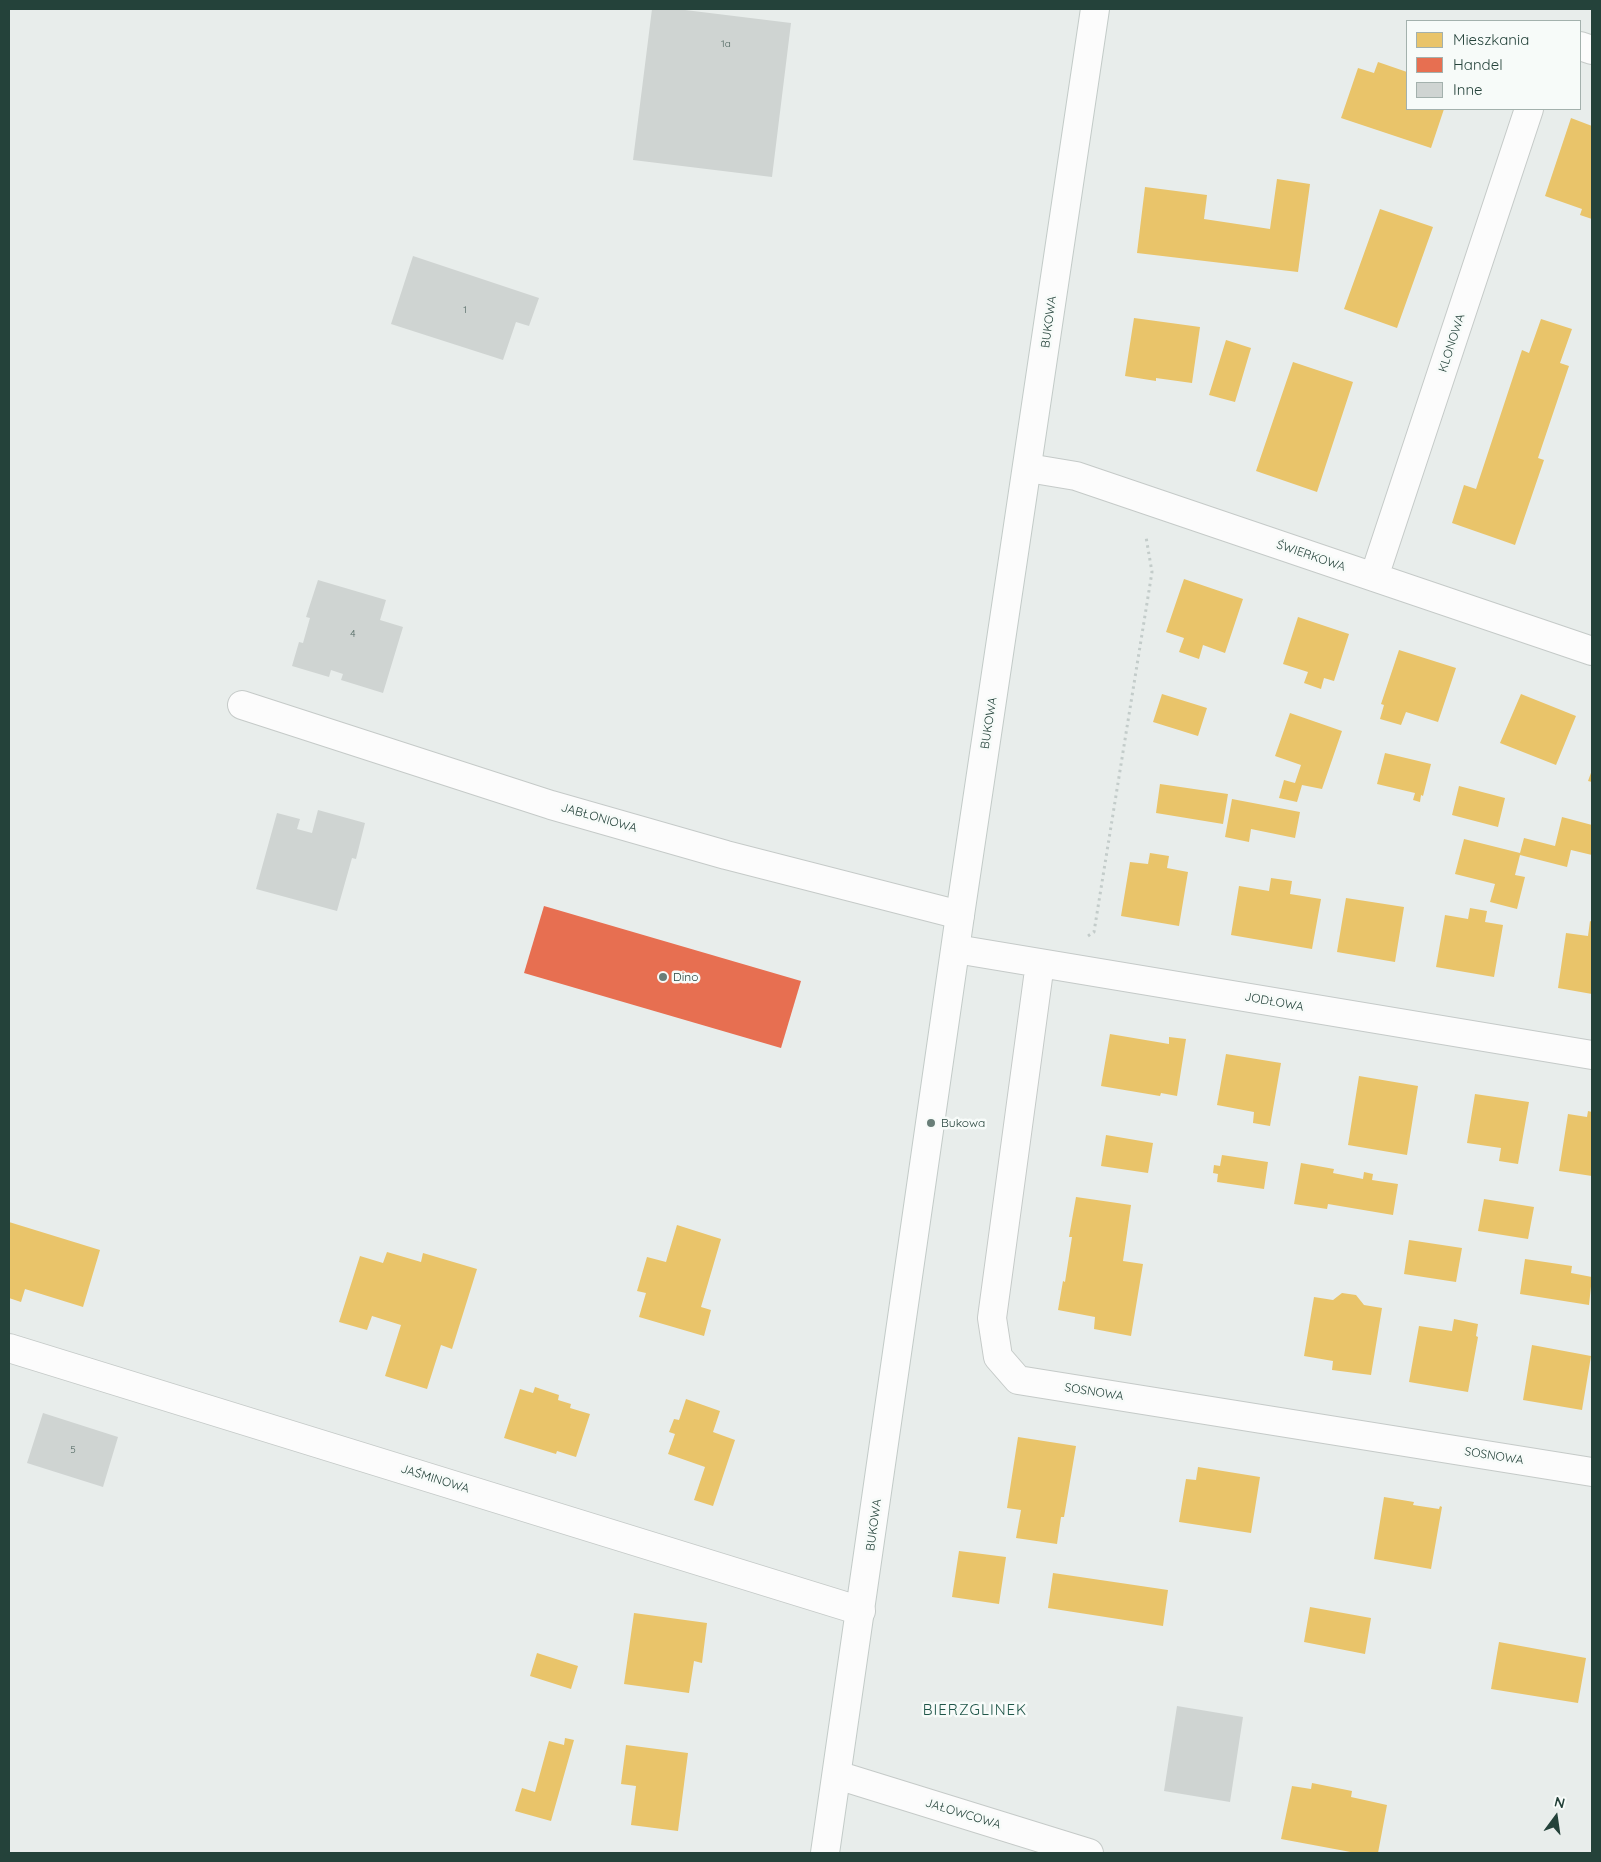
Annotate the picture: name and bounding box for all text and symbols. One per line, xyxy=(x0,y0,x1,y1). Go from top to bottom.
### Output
legend xyxy=(1406,20,1581,110)
text: Mieszkania xyxy=(1453,30,1529,49)
house number: 1a xyxy=(721,38,731,50)
text: Handel xyxy=(1453,55,1503,74)
text: Inne xyxy=(1453,80,1483,99)
street label: BUKOWA xyxy=(1038,295,1060,349)
house number: 1 xyxy=(463,304,467,316)
street label: KLONOWA xyxy=(1436,312,1468,374)
street label: ŚWIERKOWA xyxy=(1275,537,1347,575)
house number: 4 xyxy=(350,628,356,640)
street label: BUKOWA xyxy=(978,696,1000,750)
street label: JABŁONIOWA xyxy=(559,800,639,836)
place label: Dino xyxy=(673,970,698,984)
marker: Dino xyxy=(657,971,669,983)
street label: JODŁOWA xyxy=(1243,990,1305,1014)
place label: Bukowa xyxy=(941,1116,985,1130)
marker: Bukowa xyxy=(925,1117,937,1129)
street label: SOSNOWA xyxy=(1063,1380,1125,1404)
house number: 5 xyxy=(70,1444,76,1456)
street label: SOSNOWA xyxy=(1463,1444,1525,1468)
street label: JAŚMINOWA xyxy=(399,1462,471,1496)
street label: BUKOWA xyxy=(863,1498,885,1552)
district label: BIERZGLINEK xyxy=(921,1701,1029,1719)
north arrow xyxy=(1531,1792,1581,1842)
text: N xyxy=(1552,1792,1567,1812)
street label: JAŁOWCOWA xyxy=(924,1796,1002,1832)

